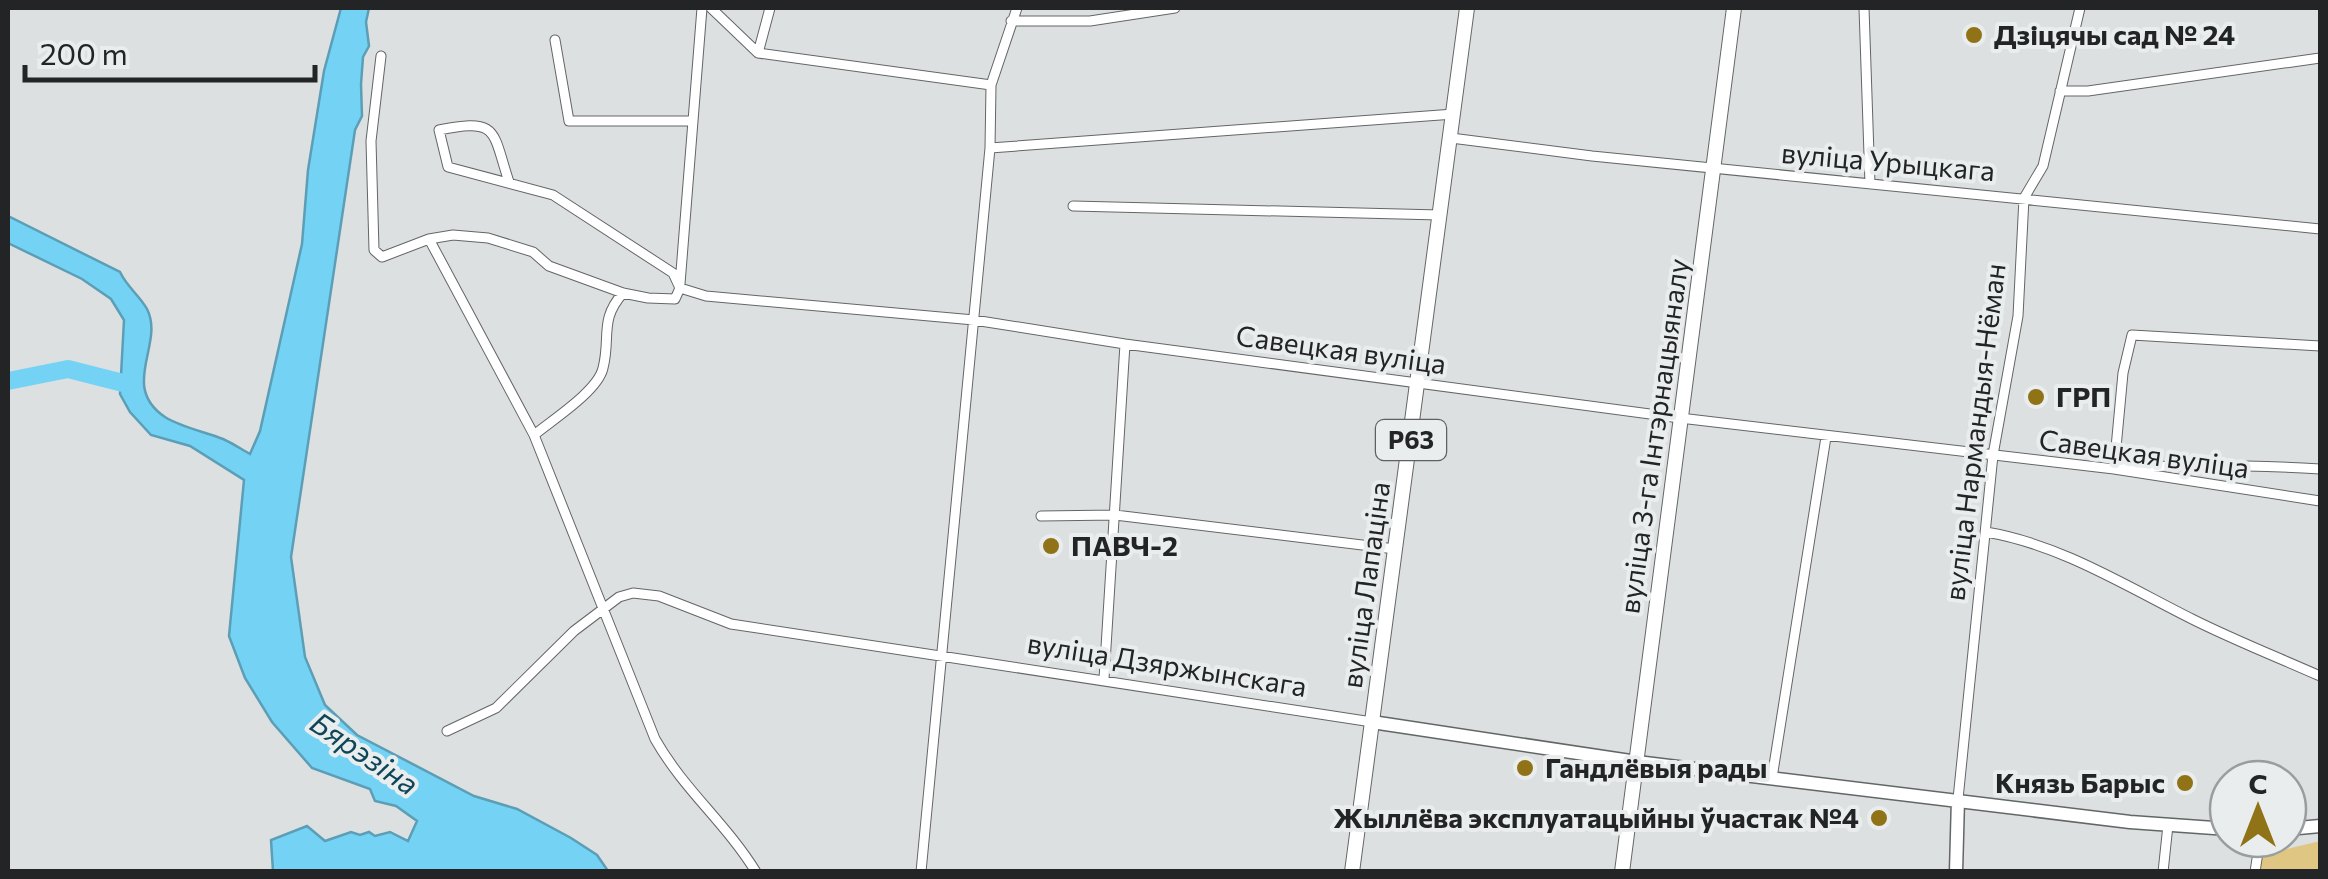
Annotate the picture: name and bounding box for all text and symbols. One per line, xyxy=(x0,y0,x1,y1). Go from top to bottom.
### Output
place label: Дзіцячы сад № 24 xyxy=(1994,17,2235,51)
scale bar xyxy=(25,20,315,82)
marker: Дзіцячы сад № 24 xyxy=(1963,24,1985,46)
text: 200 m xyxy=(40,34,128,71)
street label: вуліца Урыцкага xyxy=(1780,135,1996,187)
street label: вуліца 3-га Інтэрнацыяналу xyxy=(1611,256,1695,616)
street label: вуліца Нармандыя-Нёман xyxy=(1936,261,2012,602)
street label: Савецкая вуліца xyxy=(1234,317,1448,381)
place label: ГРП xyxy=(2056,379,2111,413)
marker: ГРП xyxy=(2025,386,2047,408)
road number: Р63 xyxy=(1376,420,1446,460)
street label: Савецкая вуліца xyxy=(2037,421,2251,485)
street label: вуліца Лапаціна xyxy=(1334,480,1396,690)
place label: ПАВЧ-2 xyxy=(1071,528,1178,562)
marker: ПАВЧ-2 xyxy=(1040,535,1062,557)
street label: вуліца Дзяржынскага xyxy=(1025,625,1309,703)
water label: Бярэзіна xyxy=(304,702,426,801)
place label: Гандлёвыя рады xyxy=(1545,750,1767,784)
marker: Гандлёвыя рады xyxy=(1514,757,1536,779)
north arrow xyxy=(2208,759,2308,859)
place label: Князь Барыс xyxy=(1995,765,2165,799)
text: С xyxy=(2248,766,2268,800)
marker: Князь Барыс xyxy=(2174,772,2196,794)
place label: Жыллёва эксплуатацыйны ўчастак №4 xyxy=(1333,800,1859,834)
marker: Жыллёва эксплуатацыйны ўчастак №4 xyxy=(1868,807,1890,829)

